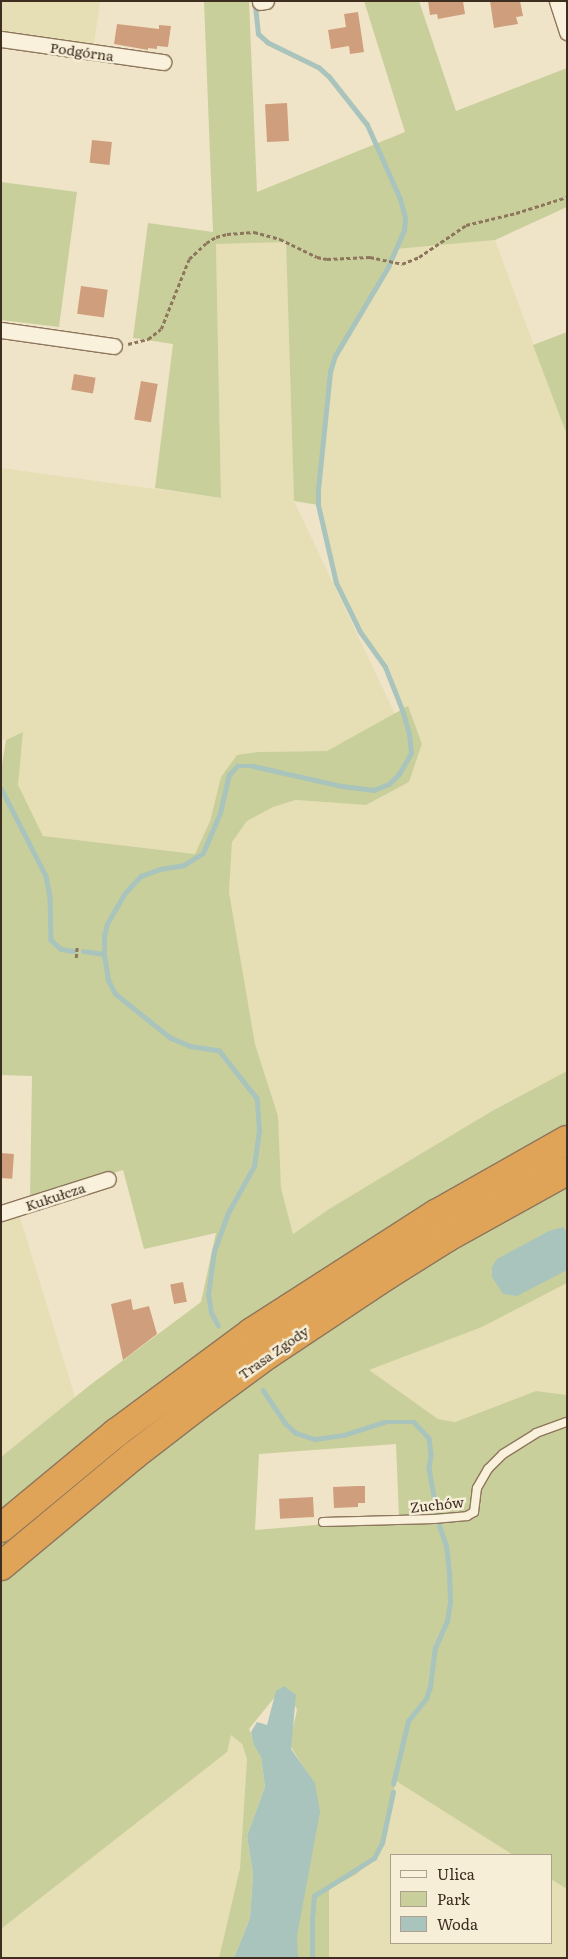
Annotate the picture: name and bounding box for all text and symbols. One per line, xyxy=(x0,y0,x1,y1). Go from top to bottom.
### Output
street label: Podgórna xyxy=(49,38,115,64)
street label: Kukułcza xyxy=(23,1178,87,1214)
street label: Trasa Zgody xyxy=(235,1322,311,1382)
street label: Zuchów xyxy=(409,1493,465,1515)
legend xyxy=(390,1854,553,1944)
text: Ulica xyxy=(437,1862,475,1885)
text: Park xyxy=(437,1887,470,1910)
text: Woda xyxy=(437,1912,478,1935)

